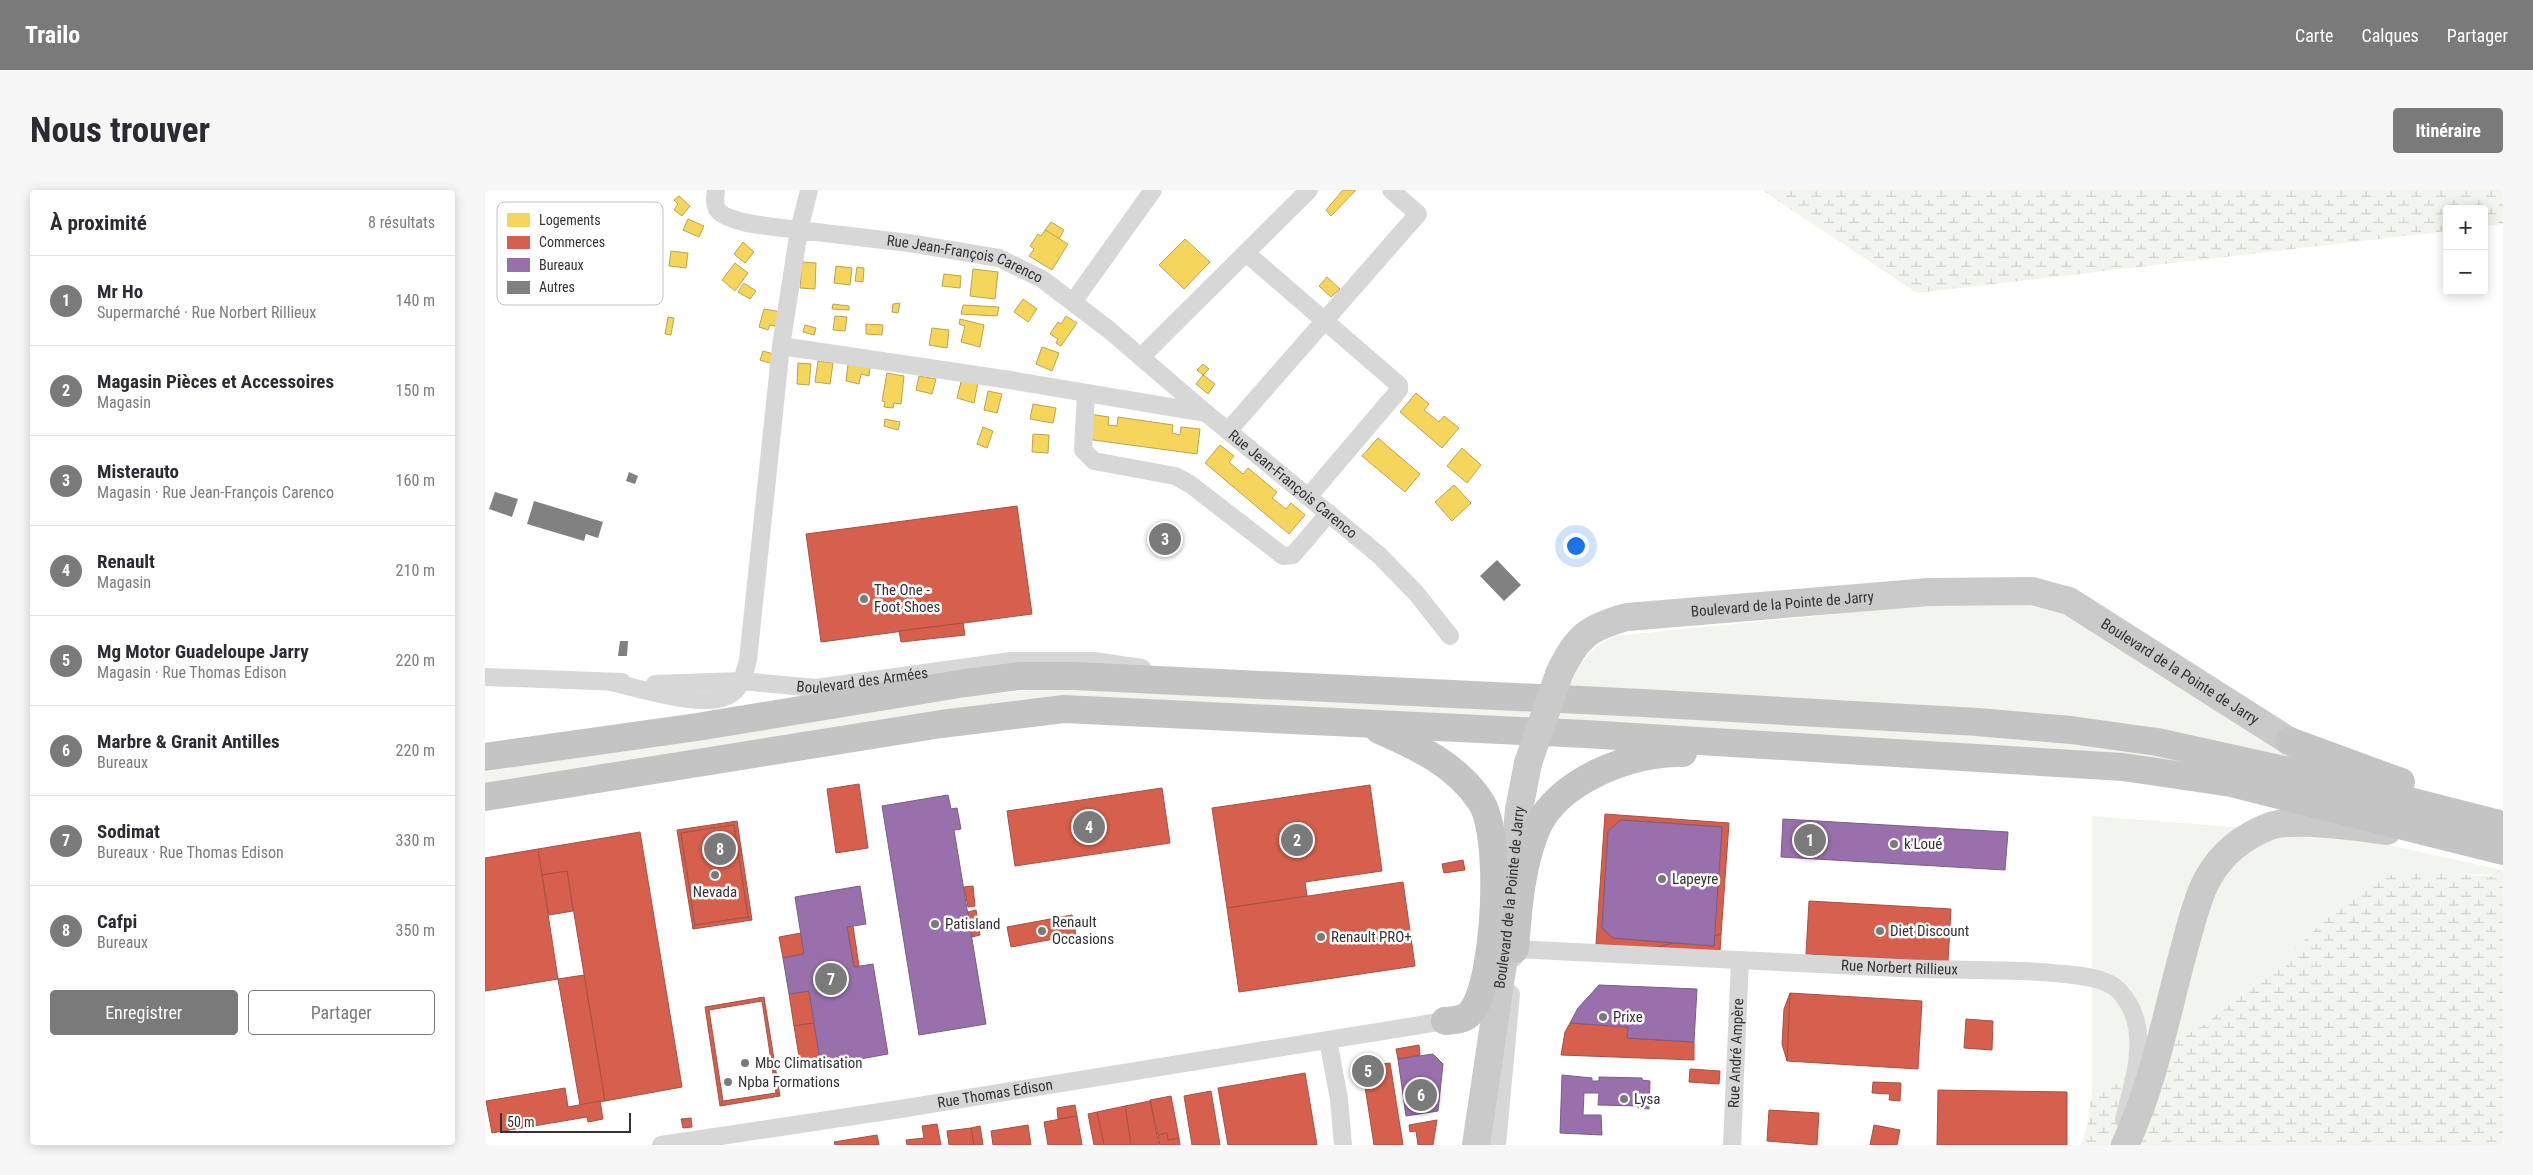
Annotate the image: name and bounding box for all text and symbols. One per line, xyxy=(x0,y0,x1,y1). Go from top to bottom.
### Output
text: Trailo xyxy=(25,21,80,49)
text: Carte xyxy=(2295,25,2334,46)
text: Calques xyxy=(2362,25,2419,46)
text: Partager xyxy=(2447,25,2508,46)
button: Itinéraire xyxy=(2393,108,2503,153)
text: Nous trouver xyxy=(30,110,210,151)
legend xyxy=(497,202,663,305)
map controls xyxy=(2443,205,2488,295)
button: + xyxy=(2443,205,2488,250)
text: À proximité xyxy=(50,211,147,235)
text: Logements xyxy=(539,212,601,228)
text: 8 résultats xyxy=(368,213,435,232)
street label: Rue Jean-François Carenco xyxy=(886,231,1046,287)
text: Commerces xyxy=(539,234,605,250)
button: − xyxy=(2443,250,2488,295)
text: Bureaux xyxy=(539,257,584,273)
text: Autres xyxy=(539,279,575,295)
text: Mr Ho xyxy=(97,280,143,303)
text: 1 xyxy=(62,291,70,310)
text: 140 m xyxy=(396,291,435,310)
text: Supermarché · Rue Norbert Rillieux xyxy=(97,303,316,322)
text: Magasin Pièces et Accessoires xyxy=(97,370,334,393)
text: 2 xyxy=(62,381,70,400)
text: 150 m xyxy=(396,381,435,400)
text: Magasin xyxy=(97,393,151,412)
street label: Rue Jean-François Carenco xyxy=(1225,426,1361,542)
text: Misterauto xyxy=(97,460,179,483)
text: 3 xyxy=(62,471,70,490)
text: 160 m xyxy=(396,471,435,490)
text: Magasin · Rue Jean-François Carenco xyxy=(97,483,334,502)
pin: 3 xyxy=(1149,520,1181,558)
your location xyxy=(1563,533,1589,559)
text: Renault xyxy=(97,550,155,573)
text: 4 xyxy=(62,561,70,580)
text: 210 m xyxy=(396,561,435,580)
text: Magasin xyxy=(97,573,151,592)
place label: The One - Foot Shoes xyxy=(874,581,941,616)
street label: Boulevard de la Pointe de Jarry xyxy=(1690,588,1875,621)
marker: The One - Foot Shoes xyxy=(858,593,870,605)
street label: Boulevard de la Pointe de Jarry xyxy=(2098,615,2262,729)
text: Mg Motor Guadeloupe Jarry xyxy=(97,640,309,663)
text: 5 xyxy=(62,651,70,670)
text: 220 m xyxy=(396,651,435,670)
text: Magasin · Rue Thomas Edison xyxy=(97,663,287,682)
street label: Boulevard des Armées xyxy=(796,664,929,697)
text: Marbre & Granit Antilles xyxy=(97,730,280,753)
text: 6 xyxy=(62,741,70,760)
text: 220 m xyxy=(396,741,435,760)
text: Bureaux xyxy=(97,753,148,772)
street label: Boulevard de la Pointe de Jarry xyxy=(1490,804,1529,990)
pin: 4 xyxy=(1073,808,1105,846)
text: Sodimat xyxy=(97,820,160,843)
pin: 2 xyxy=(1281,821,1313,859)
pin: 1 xyxy=(1794,821,1826,859)
pin: 8 xyxy=(704,830,736,868)
text: 7 xyxy=(62,831,70,850)
text: 330 m xyxy=(396,831,435,850)
place label: k'Loué xyxy=(1904,835,1942,853)
marker: k'Loué xyxy=(1888,838,1900,850)
text: Bureaux · Rue Thomas Edison xyxy=(97,843,284,862)
marker: Nevada xyxy=(709,869,721,881)
place label: Lapeyre xyxy=(1672,870,1718,888)
marker: Lapeyre xyxy=(1656,873,1668,885)
place label: Nevada xyxy=(693,883,737,901)
text: Cafpi xyxy=(97,910,137,933)
place label: Renault Occasions xyxy=(1052,913,1114,948)
place label: Patisland xyxy=(945,915,1000,933)
marker: Patisland xyxy=(929,918,941,930)
text: 8 xyxy=(62,921,70,940)
text: 350 m xyxy=(396,921,435,940)
place label: Diet Discount xyxy=(1890,922,1969,940)
marker: Renault Occasions xyxy=(1036,925,1048,937)
marker: Diet Discount xyxy=(1874,925,1886,937)
place label: Renault PRO+ xyxy=(1331,928,1412,946)
marker: Renault PRO+ xyxy=(1315,931,1327,943)
text: Bureaux xyxy=(97,933,148,952)
street label: Rue Norbert Rillieux xyxy=(1841,956,1959,979)
pin: 7 xyxy=(815,960,847,998)
button: Enregistrer xyxy=(50,990,238,1035)
button: Partager xyxy=(248,990,435,1035)
street label: Rue André Ampère xyxy=(1725,998,1747,1108)
place label: Prixe xyxy=(1613,1008,1643,1026)
marker: Prixe xyxy=(1597,1011,1609,1023)
pin: 5 xyxy=(1352,1052,1384,1090)
place label: Mbc Climatisation xyxy=(755,1054,863,1072)
marker: Mbc Climatisation xyxy=(739,1057,751,1069)
place label: Npba Formations xyxy=(738,1073,840,1091)
street label: Rue Thomas Edison xyxy=(936,1075,1054,1112)
marker: Npba Formations xyxy=(722,1076,734,1088)
pin: 6 xyxy=(1405,1076,1437,1114)
place label: Lysa xyxy=(1634,1090,1660,1108)
marker: Lysa xyxy=(1618,1093,1630,1105)
scale bar xyxy=(500,1110,631,1133)
text: 50 m xyxy=(507,1114,535,1130)

